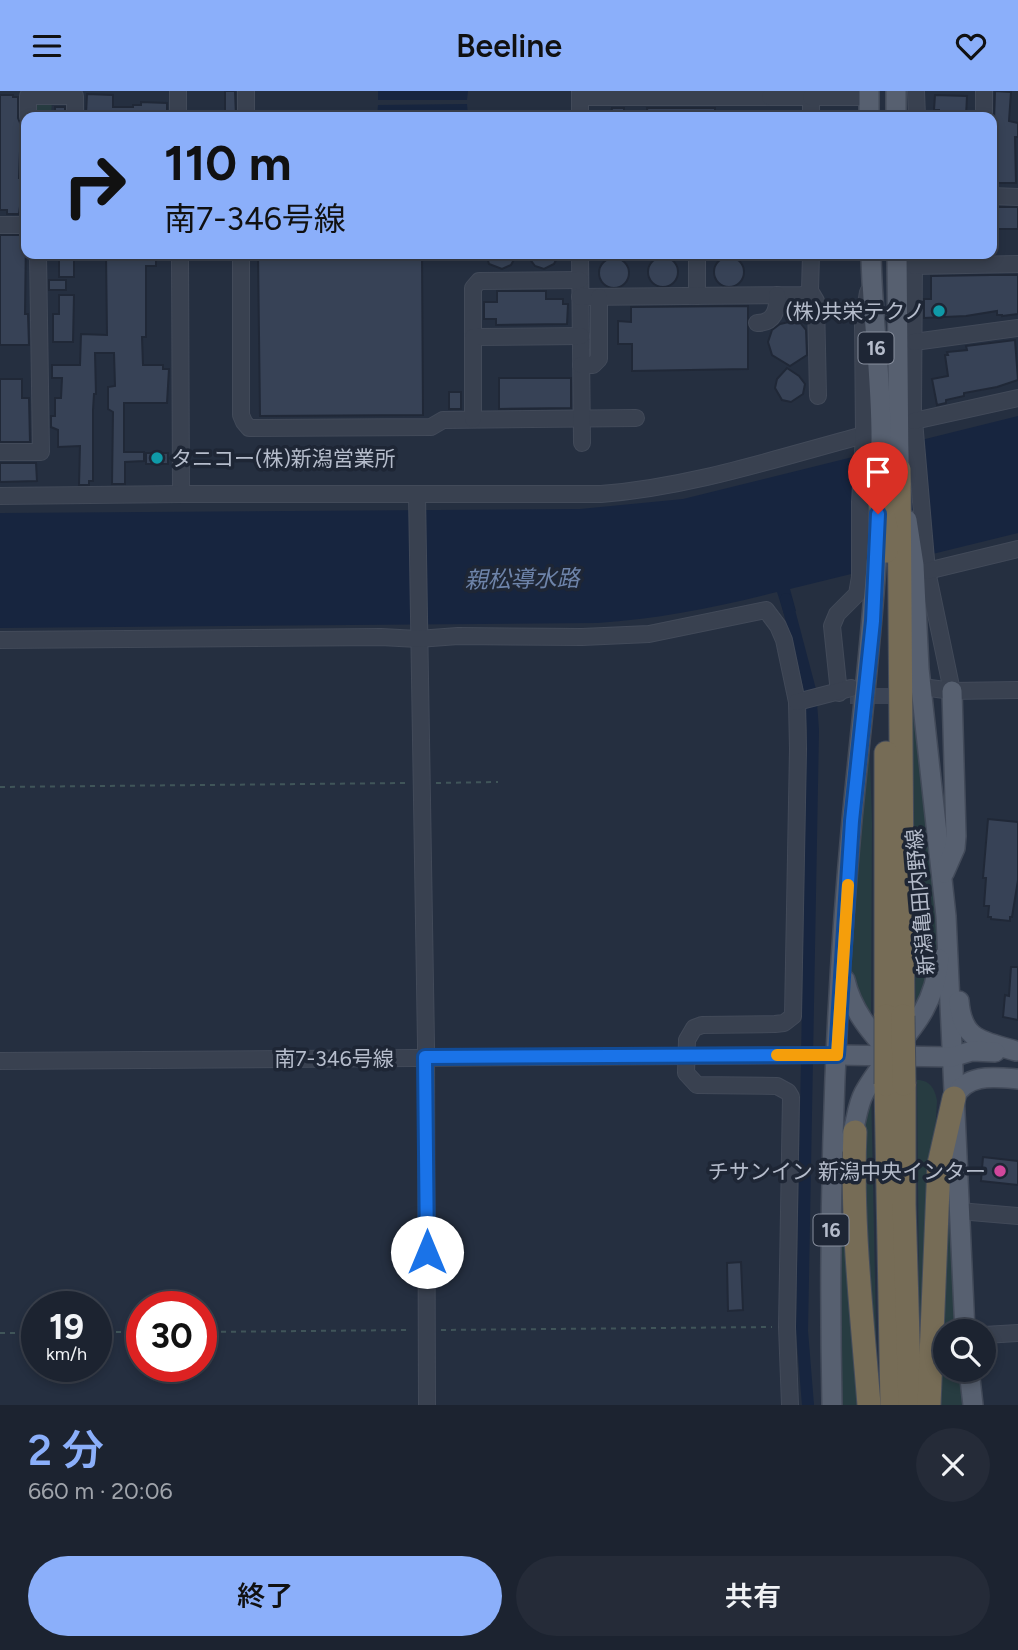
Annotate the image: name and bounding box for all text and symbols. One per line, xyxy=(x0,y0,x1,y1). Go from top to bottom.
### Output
icon: menu xyxy=(28,27,66,65)
text: Beeline xyxy=(456,27,562,65)
icon: heart xyxy=(952,27,990,65)
text: 110 m xyxy=(164,133,292,192)
icon: right xyxy=(49,140,140,231)
text: 南7-346号線 xyxy=(164,200,346,238)
place label: (株)共栄テクノ xyxy=(785,299,925,324)
marker: (株)共栄テクノ xyxy=(931,303,947,319)
road number: 16 xyxy=(858,333,894,363)
pin xyxy=(848,442,908,514)
place label: タニコー(株)新潟営業所 xyxy=(171,446,396,471)
marker: タニコー(株)新潟営業所 xyxy=(149,450,165,466)
icon: arrive xyxy=(859,453,897,491)
water label: 親松導水路 xyxy=(464,564,582,594)
street label: 新潟亀田内野線 xyxy=(901,828,939,976)
street label: 南7-346号線 xyxy=(274,1046,394,1071)
place label: チサンイン 新潟中央インター xyxy=(708,1159,986,1184)
marker: チサンイン 新潟中央インター xyxy=(992,1163,1008,1179)
position arrow xyxy=(390,1215,464,1289)
road number: 16 xyxy=(814,1215,848,1245)
speed limit sign: 30 xyxy=(126,1291,217,1382)
text: 19 xyxy=(49,1306,84,1348)
map controls xyxy=(933,1319,996,1382)
button: search xyxy=(933,1319,996,1382)
text: km/h xyxy=(46,1343,87,1365)
text: 2 分 xyxy=(28,1425,104,1476)
button: close xyxy=(916,1428,990,1502)
text: 660 m · 20:06 xyxy=(28,1477,172,1505)
button: 終了 xyxy=(28,1556,502,1636)
button: 共有 xyxy=(516,1556,990,1636)

